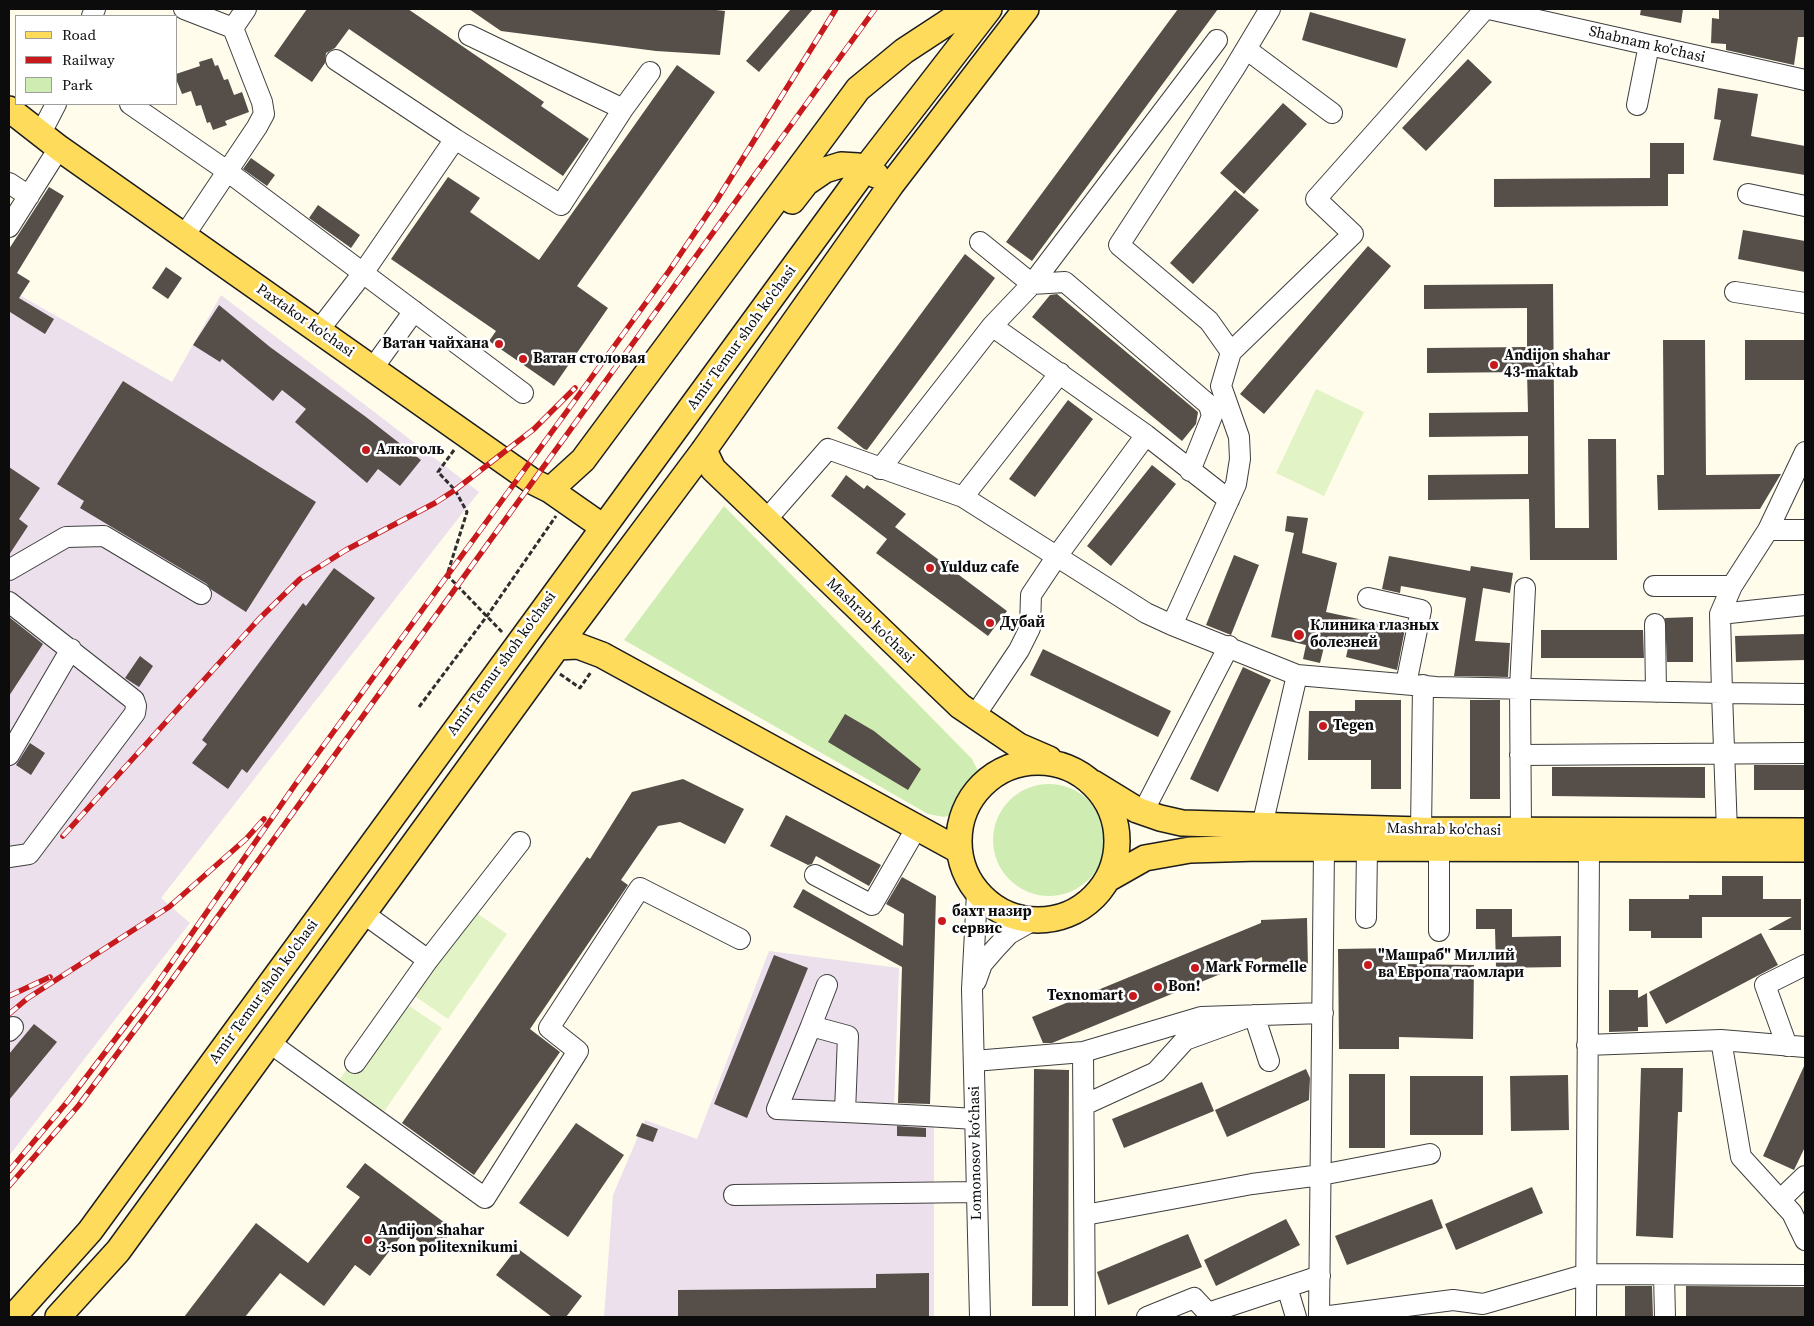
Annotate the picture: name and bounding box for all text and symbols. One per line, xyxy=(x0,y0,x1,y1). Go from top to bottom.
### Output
legend xyxy=(15,15,178,105)
street label: Shabnam ko'chasi xyxy=(1587,23,1707,67)
text: Road xyxy=(62,24,96,45)
text: Railway xyxy=(62,49,115,70)
text: Park xyxy=(62,74,93,95)
street label: Amir Temur shoh ko'chasi xyxy=(684,262,800,414)
street label: Paxtakor ko'chasi xyxy=(253,281,357,361)
place label: Ватан чайхана xyxy=(382,335,489,353)
marker: Ватан чайхана xyxy=(493,338,505,350)
place label: Andijon shahar 43-maktab xyxy=(1504,347,1610,382)
place label: Ватан столовая xyxy=(533,350,646,368)
marker: Ватан столовая xyxy=(517,353,529,365)
marker: Andijon shahar 43-maktab xyxy=(1488,359,1500,371)
place label: Алкоголь xyxy=(376,441,444,459)
marker: Алкоголь xyxy=(360,444,372,456)
place label: Yulduz cafe xyxy=(940,559,1019,577)
marker: Yulduz cafe xyxy=(924,562,936,574)
street label: Mashrab ko'chasi xyxy=(823,575,917,667)
street label: Amir Temur shoh ko'chasi xyxy=(444,588,560,740)
place label: Дубай xyxy=(1000,614,1045,632)
marker: Дубай xyxy=(984,617,996,629)
place label: Клиника глазных болезней xyxy=(1310,617,1439,652)
marker: Клиника глазных болезней xyxy=(1292,628,1306,642)
place label: Tegen xyxy=(1333,717,1374,735)
marker: Tegen xyxy=(1317,720,1329,732)
street label: Mashrab ko'chasi xyxy=(1387,820,1501,840)
place label: бахт назир сервис xyxy=(952,903,1032,938)
marker: бахт назир сервис xyxy=(936,915,948,927)
street label: Amir Temur shoh ko'chasi xyxy=(206,916,322,1068)
place label: "Машраб" Миллий ва Европа таомлари xyxy=(1378,947,1524,982)
place label: Mark Formelle xyxy=(1205,959,1307,977)
marker: "Машраб" Миллий ва Европа таомлари xyxy=(1362,959,1374,971)
marker: Mark Formelle xyxy=(1189,962,1201,974)
place label: Bon! xyxy=(1168,978,1201,996)
marker: Bon! xyxy=(1152,981,1164,993)
place label: Texnomart xyxy=(1047,987,1123,1005)
marker: Texnomart xyxy=(1127,990,1139,1002)
street label: Lomonosov koʻchasi xyxy=(966,1086,986,1220)
place label: Andijon shahar 3-son politexnikumi xyxy=(378,1222,518,1257)
marker: Andijon shahar 3-son politexnikumi xyxy=(362,1234,374,1246)

